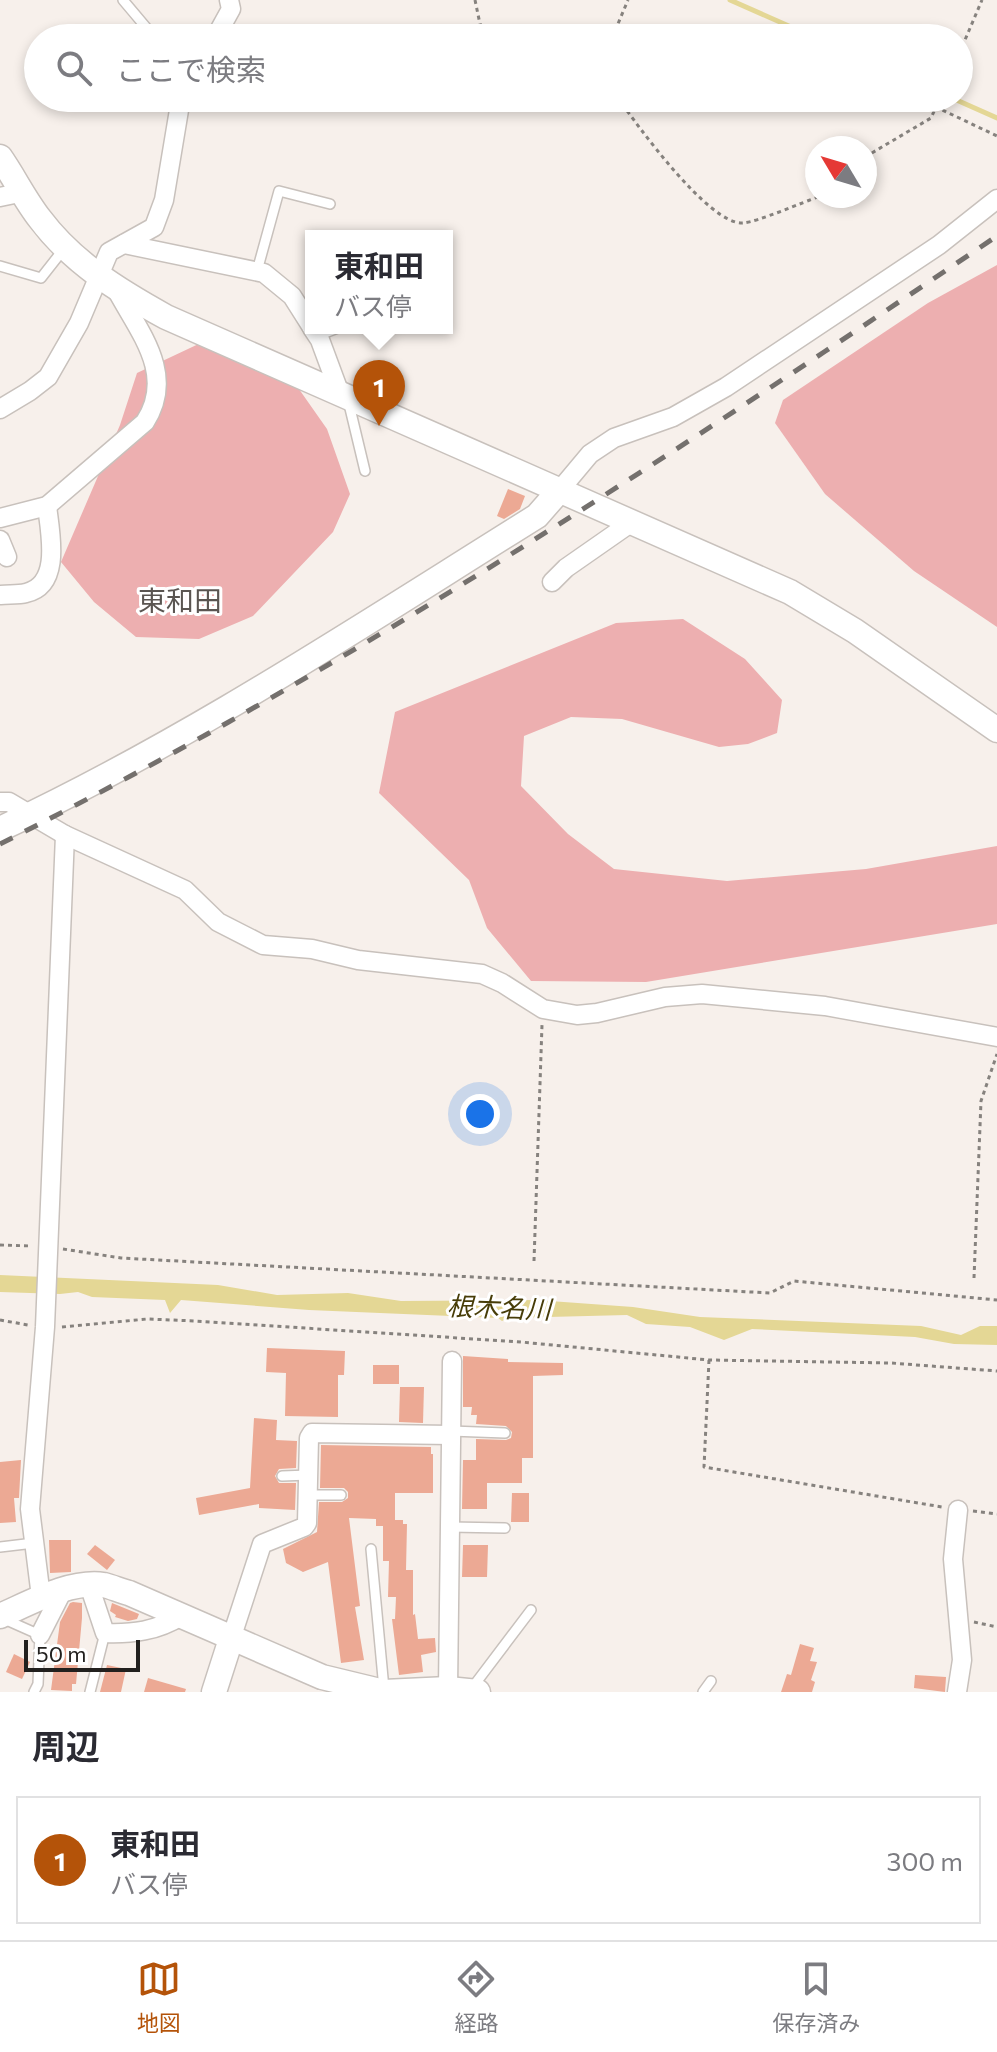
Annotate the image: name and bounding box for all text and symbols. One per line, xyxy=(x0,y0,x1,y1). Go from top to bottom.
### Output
search box xyxy=(24,24,973,112)
icon: search xyxy=(52,46,96,90)
text: ここで検索 xyxy=(116,50,266,87)
north arrow xyxy=(805,136,877,208)
popup xyxy=(305,230,453,334)
text: 東和田 xyxy=(334,246,424,283)
text: バス停 xyxy=(334,290,412,321)
pin: 1 xyxy=(353,360,405,426)
district label: 東和田 xyxy=(138,583,222,617)
your location xyxy=(460,1094,500,1134)
water label: 根木名川 xyxy=(447,1289,555,1324)
scale bar xyxy=(24,1636,140,1672)
text: 50 m xyxy=(36,1640,86,1667)
text: 周辺 xyxy=(32,1724,100,1766)
text: 東和田 xyxy=(110,1824,200,1861)
text: 1 xyxy=(54,1845,66,1876)
text: 300 m xyxy=(887,1845,963,1876)
text: バス停 xyxy=(110,1868,188,1899)
tab: 地図 xyxy=(137,1957,181,2037)
tab: 経路 xyxy=(454,1957,498,2037)
tab: 保存済み xyxy=(772,1957,860,2037)

